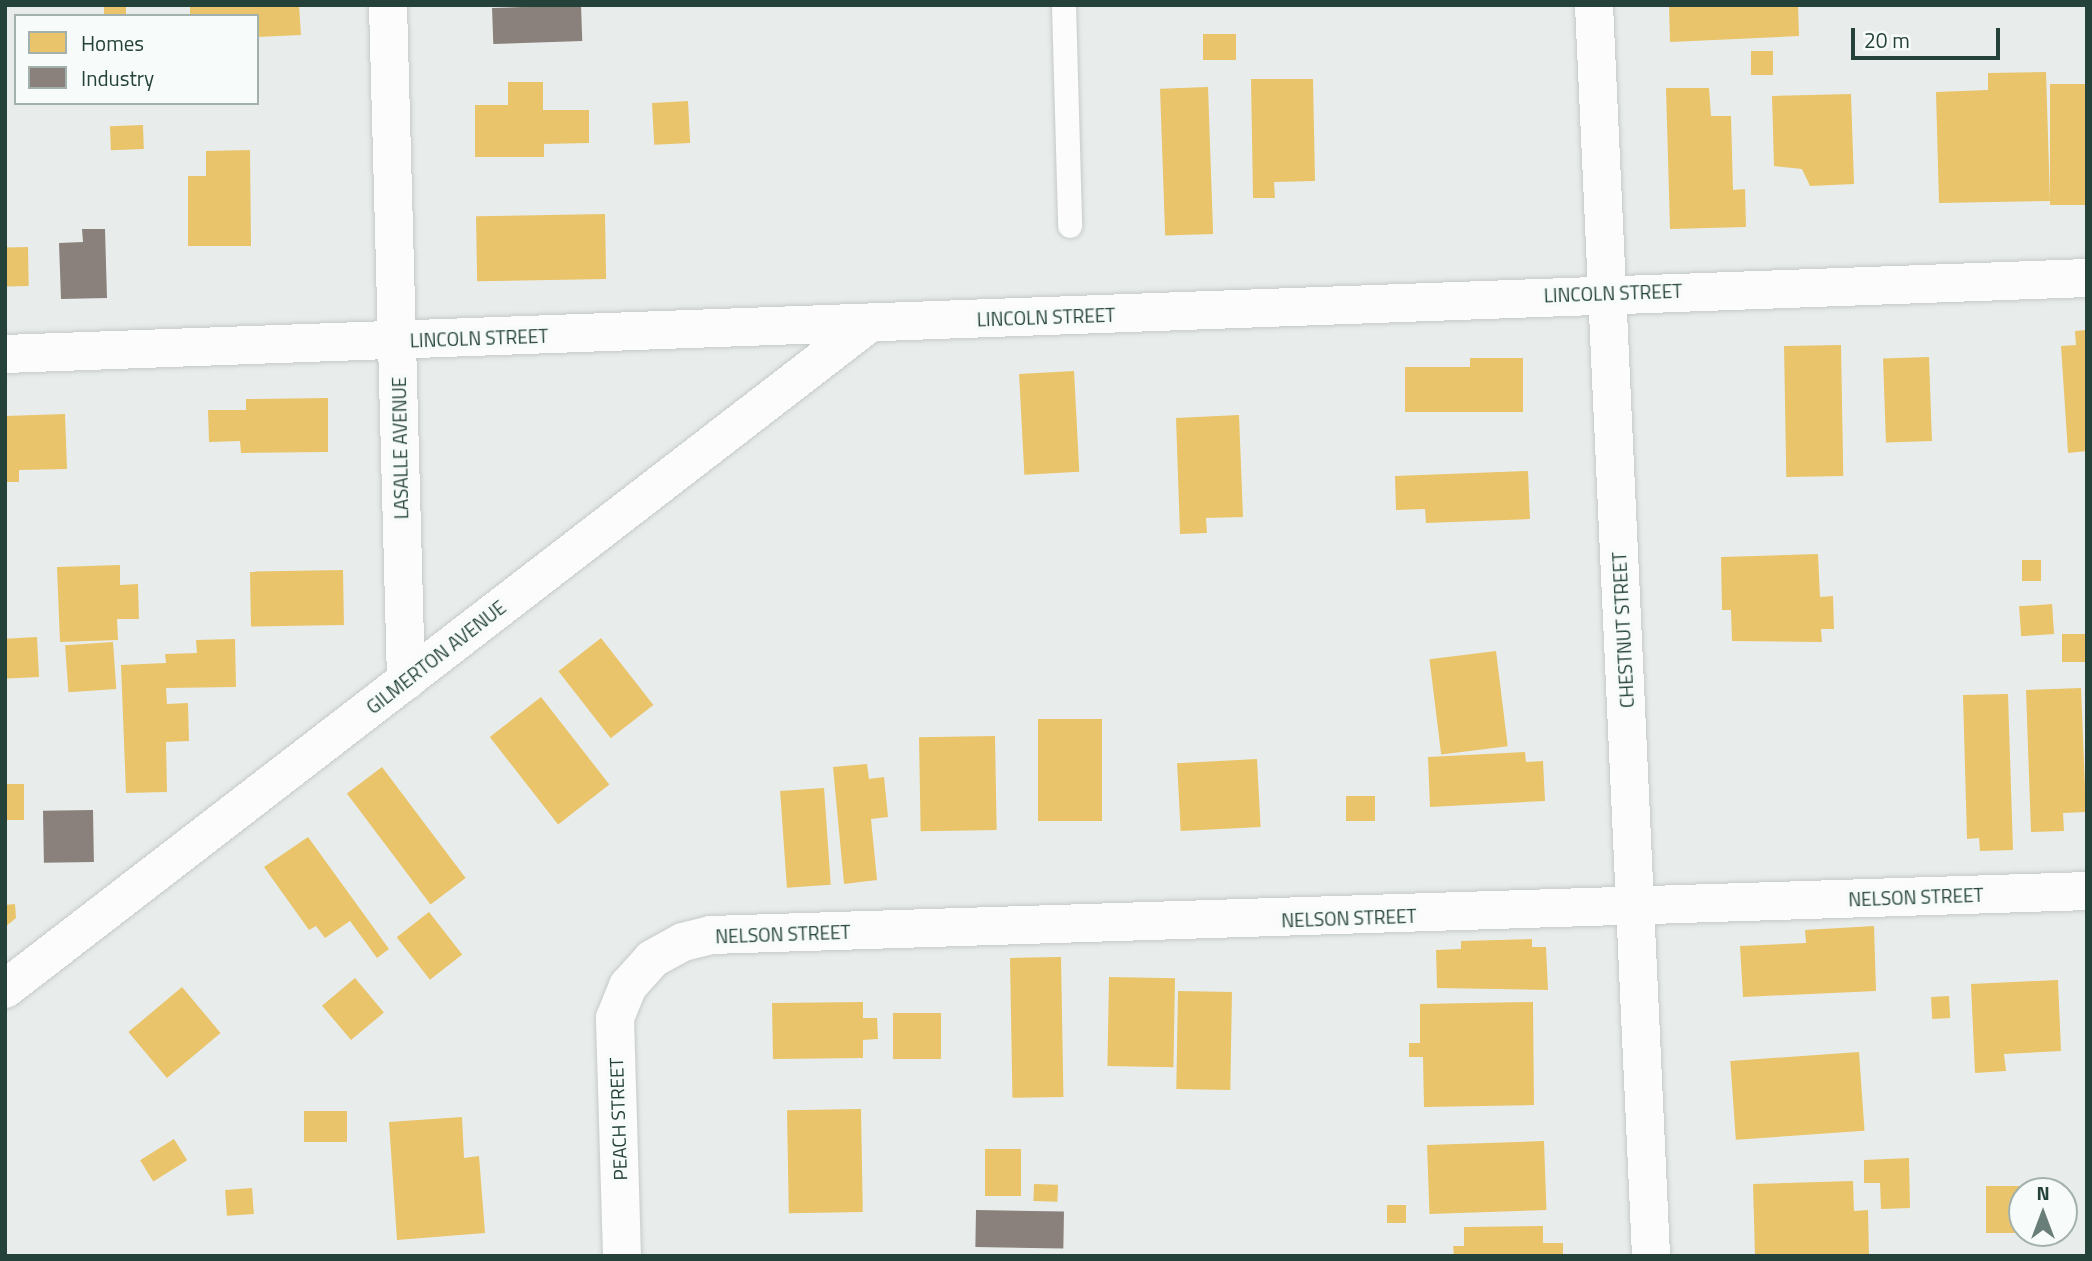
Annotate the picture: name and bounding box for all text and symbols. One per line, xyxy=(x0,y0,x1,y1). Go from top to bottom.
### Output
legend xyxy=(14,14,259,105)
scale bar xyxy=(1854,14,2003,58)
text: 20 m xyxy=(1864,24,1910,56)
text: Homes xyxy=(81,27,144,59)
text: Industry xyxy=(81,62,154,94)
street label: LINCOLN STREET xyxy=(1543,279,1683,307)
street label: LINCOLN STREET xyxy=(976,303,1116,331)
street label: LINCOLN STREET xyxy=(409,324,549,352)
street label: LASALLE AVENUE xyxy=(387,377,413,519)
street label: CHESTNUT STREET xyxy=(1608,551,1638,709)
street label: GILMERTON AVENUE xyxy=(362,596,510,718)
street label: NELSON STREET xyxy=(1848,883,1984,911)
street label: NELSON STREET xyxy=(1281,904,1417,932)
street label: NELSON STREET xyxy=(715,920,851,948)
street label: PEACH STREET xyxy=(604,1057,632,1181)
north arrow xyxy=(2008,1177,2078,1247)
text: N xyxy=(2036,1178,2050,1207)

